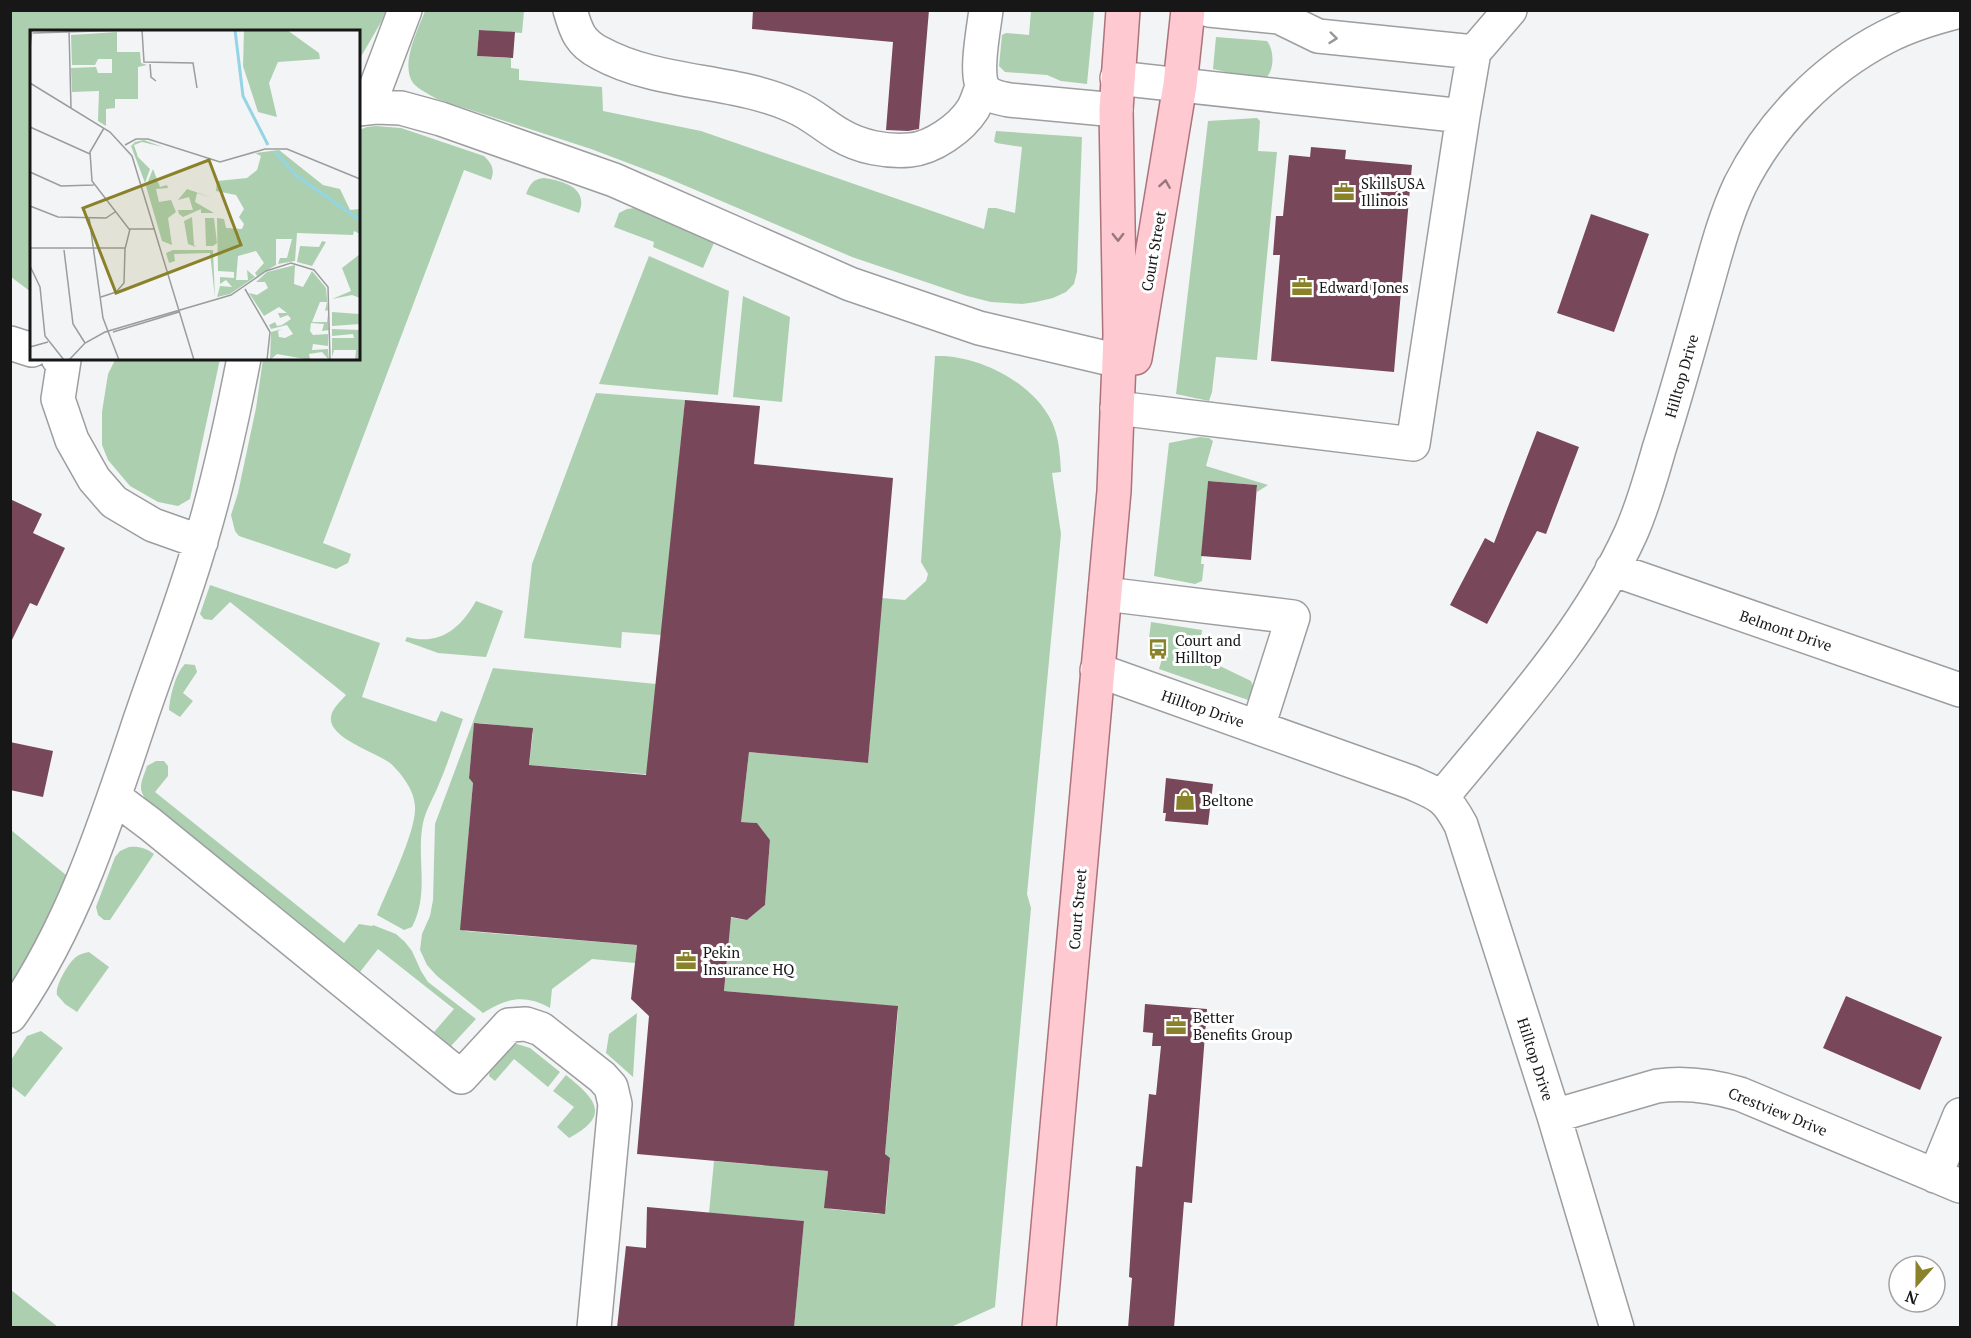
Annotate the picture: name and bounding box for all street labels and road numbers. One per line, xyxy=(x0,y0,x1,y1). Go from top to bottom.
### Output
street label: Court Street xyxy=(1136,209,1170,293)
street label: Hilltop Drive xyxy=(1660,332,1702,420)
street label: Belmont Drive xyxy=(1737,605,1835,655)
street label: Hilltop Drive xyxy=(1159,685,1247,731)
street label: Court Street xyxy=(1063,867,1091,950)
street label: Hilltop Drive xyxy=(1513,1015,1559,1103)
street label: Crestview Drive xyxy=(1726,1082,1830,1140)

